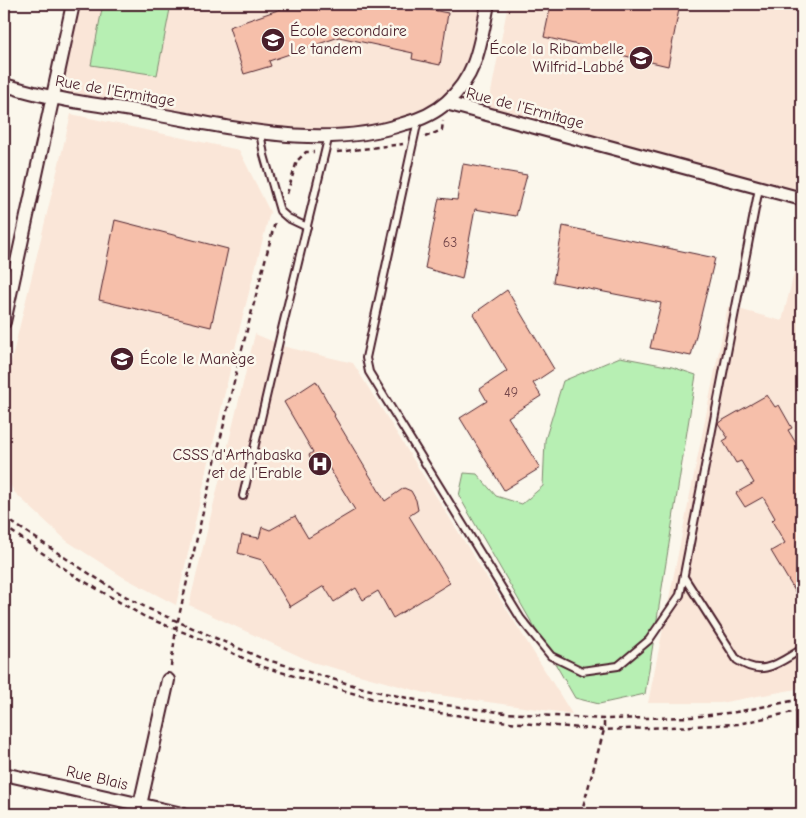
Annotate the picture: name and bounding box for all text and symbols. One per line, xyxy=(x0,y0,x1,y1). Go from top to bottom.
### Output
place label: École secondaire Le tandem xyxy=(290,21,407,58)
school or university icon: École secondaire Le tandem xyxy=(260,27,286,53)
place label: École la Ribambelle Wilfrid-Labbé xyxy=(489,39,624,76)
school or university icon: École la Ribambelle Wilfrid-Labbé xyxy=(628,45,654,71)
street label: Rue de l'Ermitage xyxy=(54,72,176,110)
street label: Rue de l'Ermitage xyxy=(464,84,586,132)
house number: 63 xyxy=(443,234,457,251)
school or university icon: École le Manège xyxy=(109,346,135,372)
place label: École le Manège xyxy=(140,349,255,368)
house number: 49 xyxy=(504,384,518,401)
place label: CSSS d'Arthabaska et de l'Erable xyxy=(173,446,302,482)
hospital icon: CSSS d'Arthabaska et de l'Erable xyxy=(307,451,333,477)
street label: Rue Blais xyxy=(64,762,130,794)

